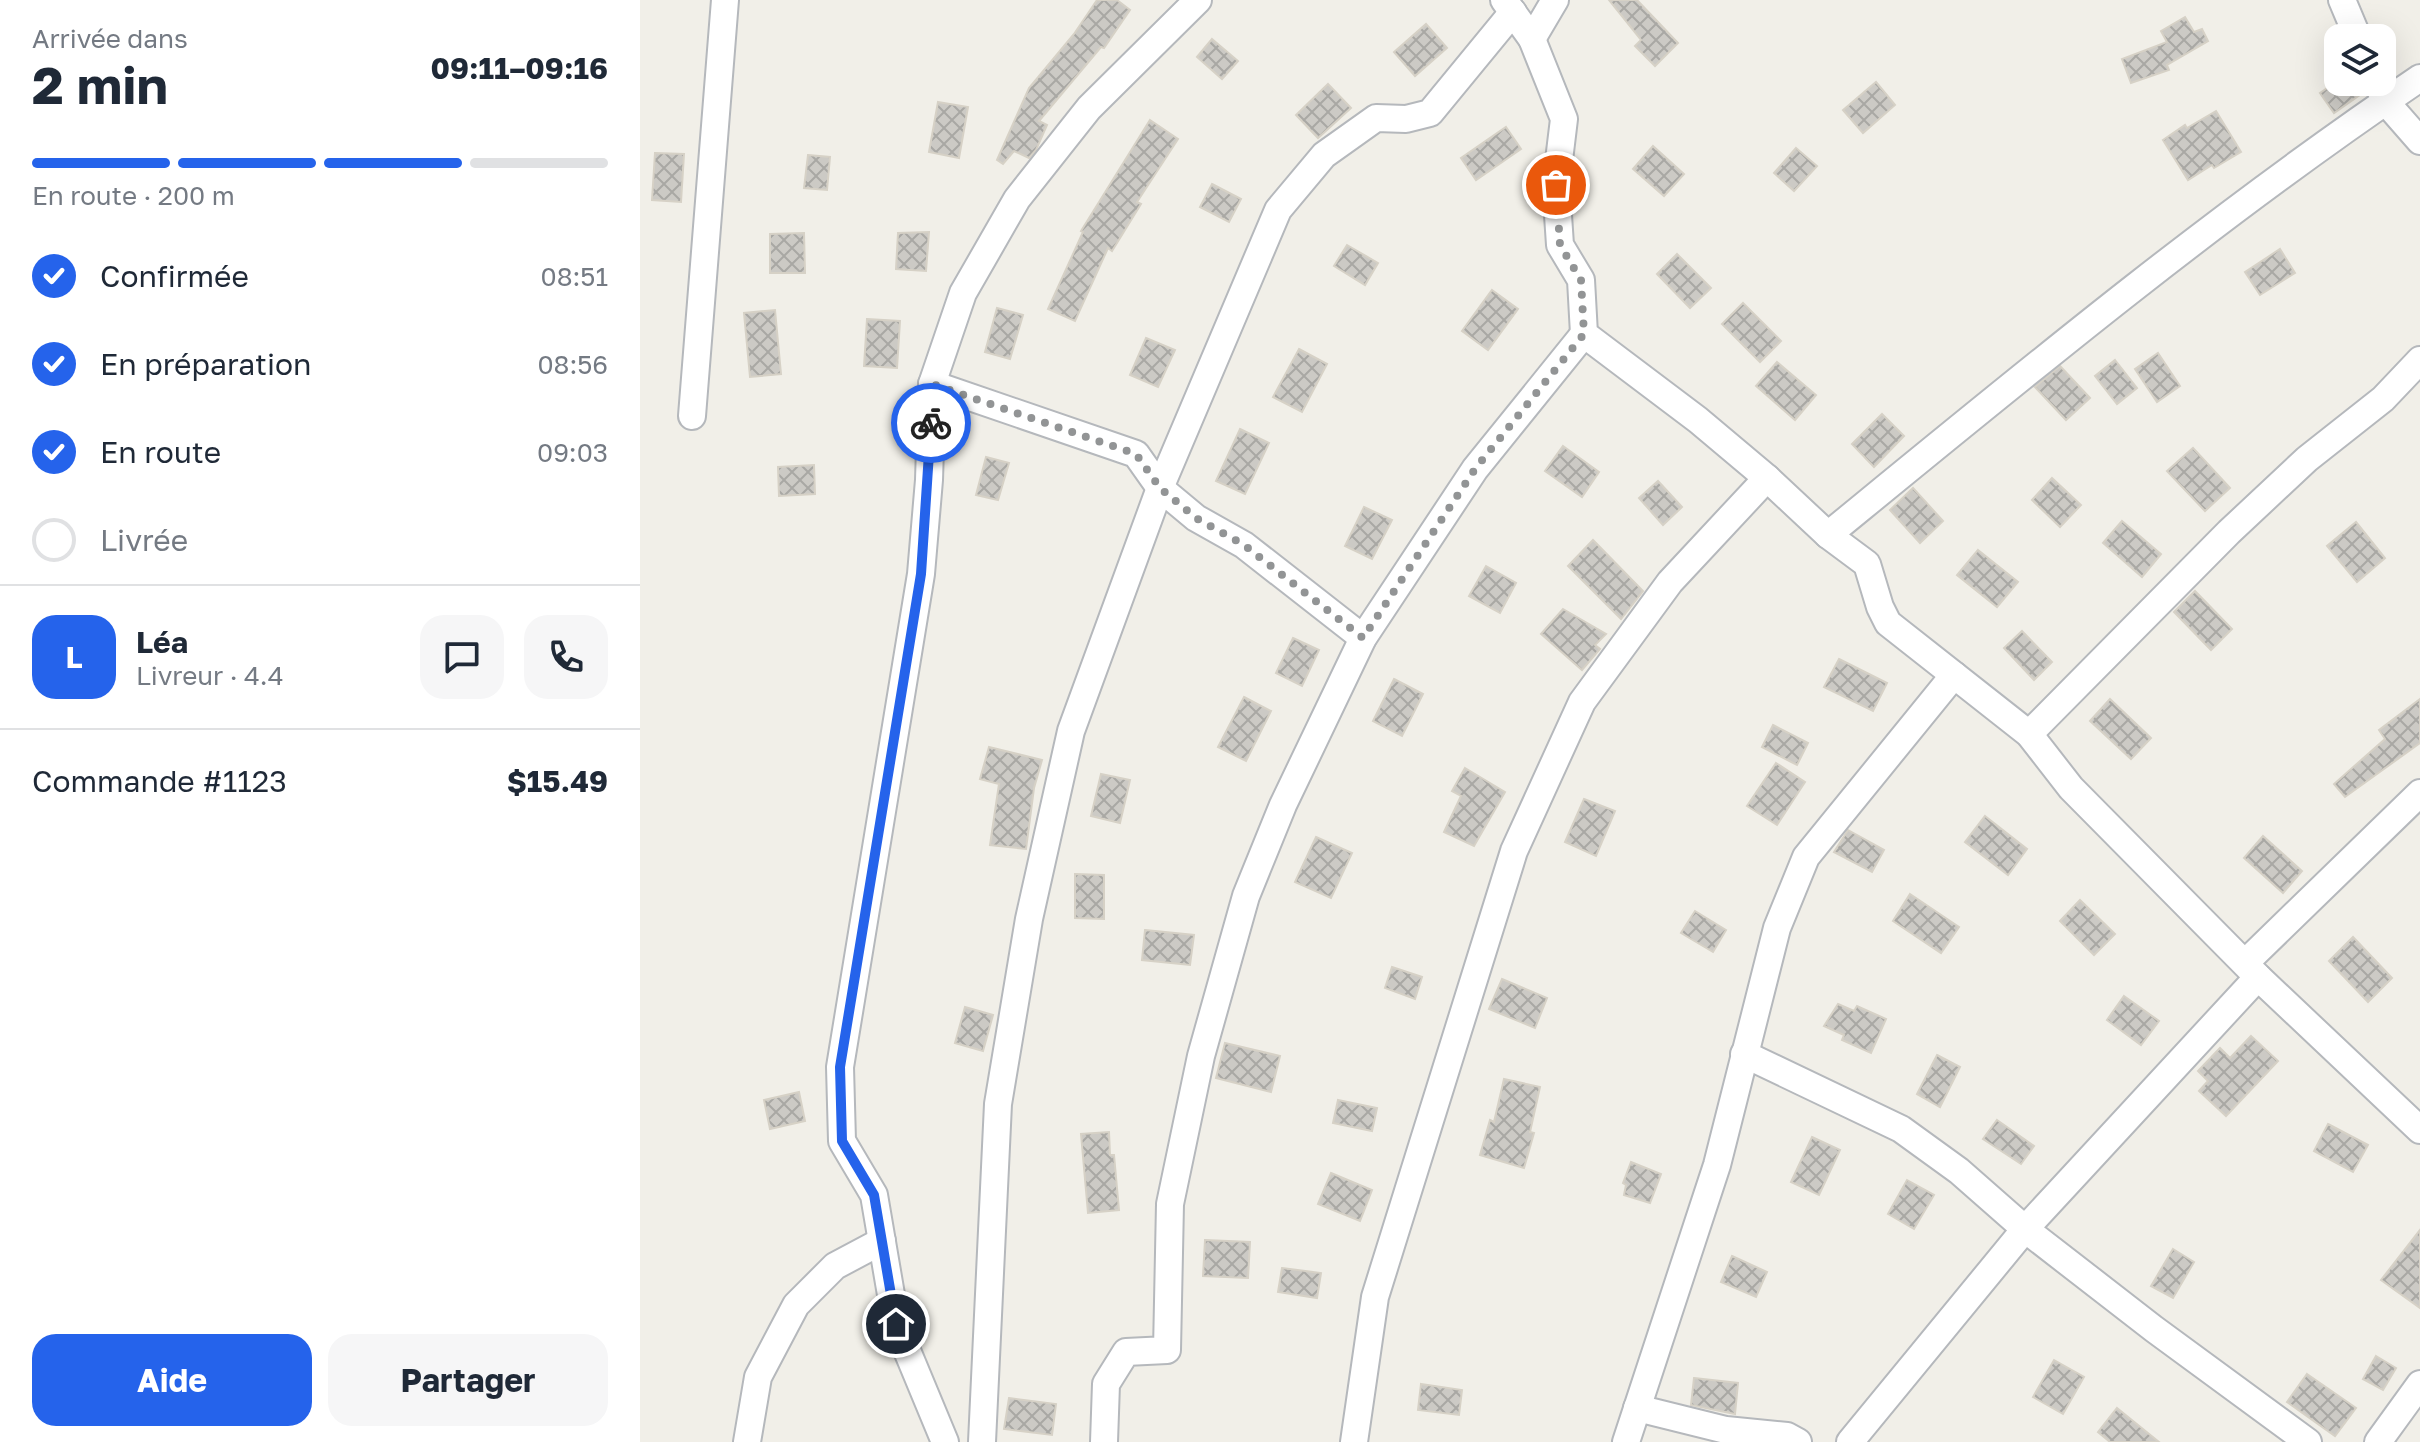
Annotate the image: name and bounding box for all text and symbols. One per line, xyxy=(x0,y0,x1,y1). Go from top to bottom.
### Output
text: Arrivée dans xyxy=(32,23,188,54)
map controls xyxy=(2324,24,2396,96)
button: layers xyxy=(2324,24,2396,96)
text: 09:11–09:16 xyxy=(430,50,608,86)
text: 2 min xyxy=(32,53,168,115)
pin xyxy=(1522,151,1590,219)
icon: bag xyxy=(1534,163,1578,207)
text: En route · 200 m xyxy=(32,180,235,211)
icon: check xyxy=(32,254,76,298)
text: Confirmée xyxy=(100,258,249,294)
text: 08:51 xyxy=(541,261,608,292)
icon: check xyxy=(32,342,76,386)
text: En préparation xyxy=(100,346,311,382)
text: 08:56 xyxy=(537,349,608,380)
courier xyxy=(891,383,971,463)
icon: bike xyxy=(909,401,953,445)
icon: check xyxy=(32,430,76,474)
text: En route xyxy=(100,434,221,470)
text: 09:03 xyxy=(537,437,608,468)
text: Livrée xyxy=(100,522,188,558)
button: chat xyxy=(420,615,504,699)
button: phone xyxy=(524,615,608,699)
text: Léa xyxy=(136,624,188,660)
text: L xyxy=(65,639,83,675)
text: Livreur · 4.4 xyxy=(136,660,284,691)
text: Commande #1123 xyxy=(32,763,287,799)
text: $15.49 xyxy=(507,763,608,799)
pin xyxy=(862,1290,930,1358)
icon: home xyxy=(874,1302,918,1346)
button: Aide xyxy=(32,1334,312,1426)
button: Partager xyxy=(328,1334,608,1426)

